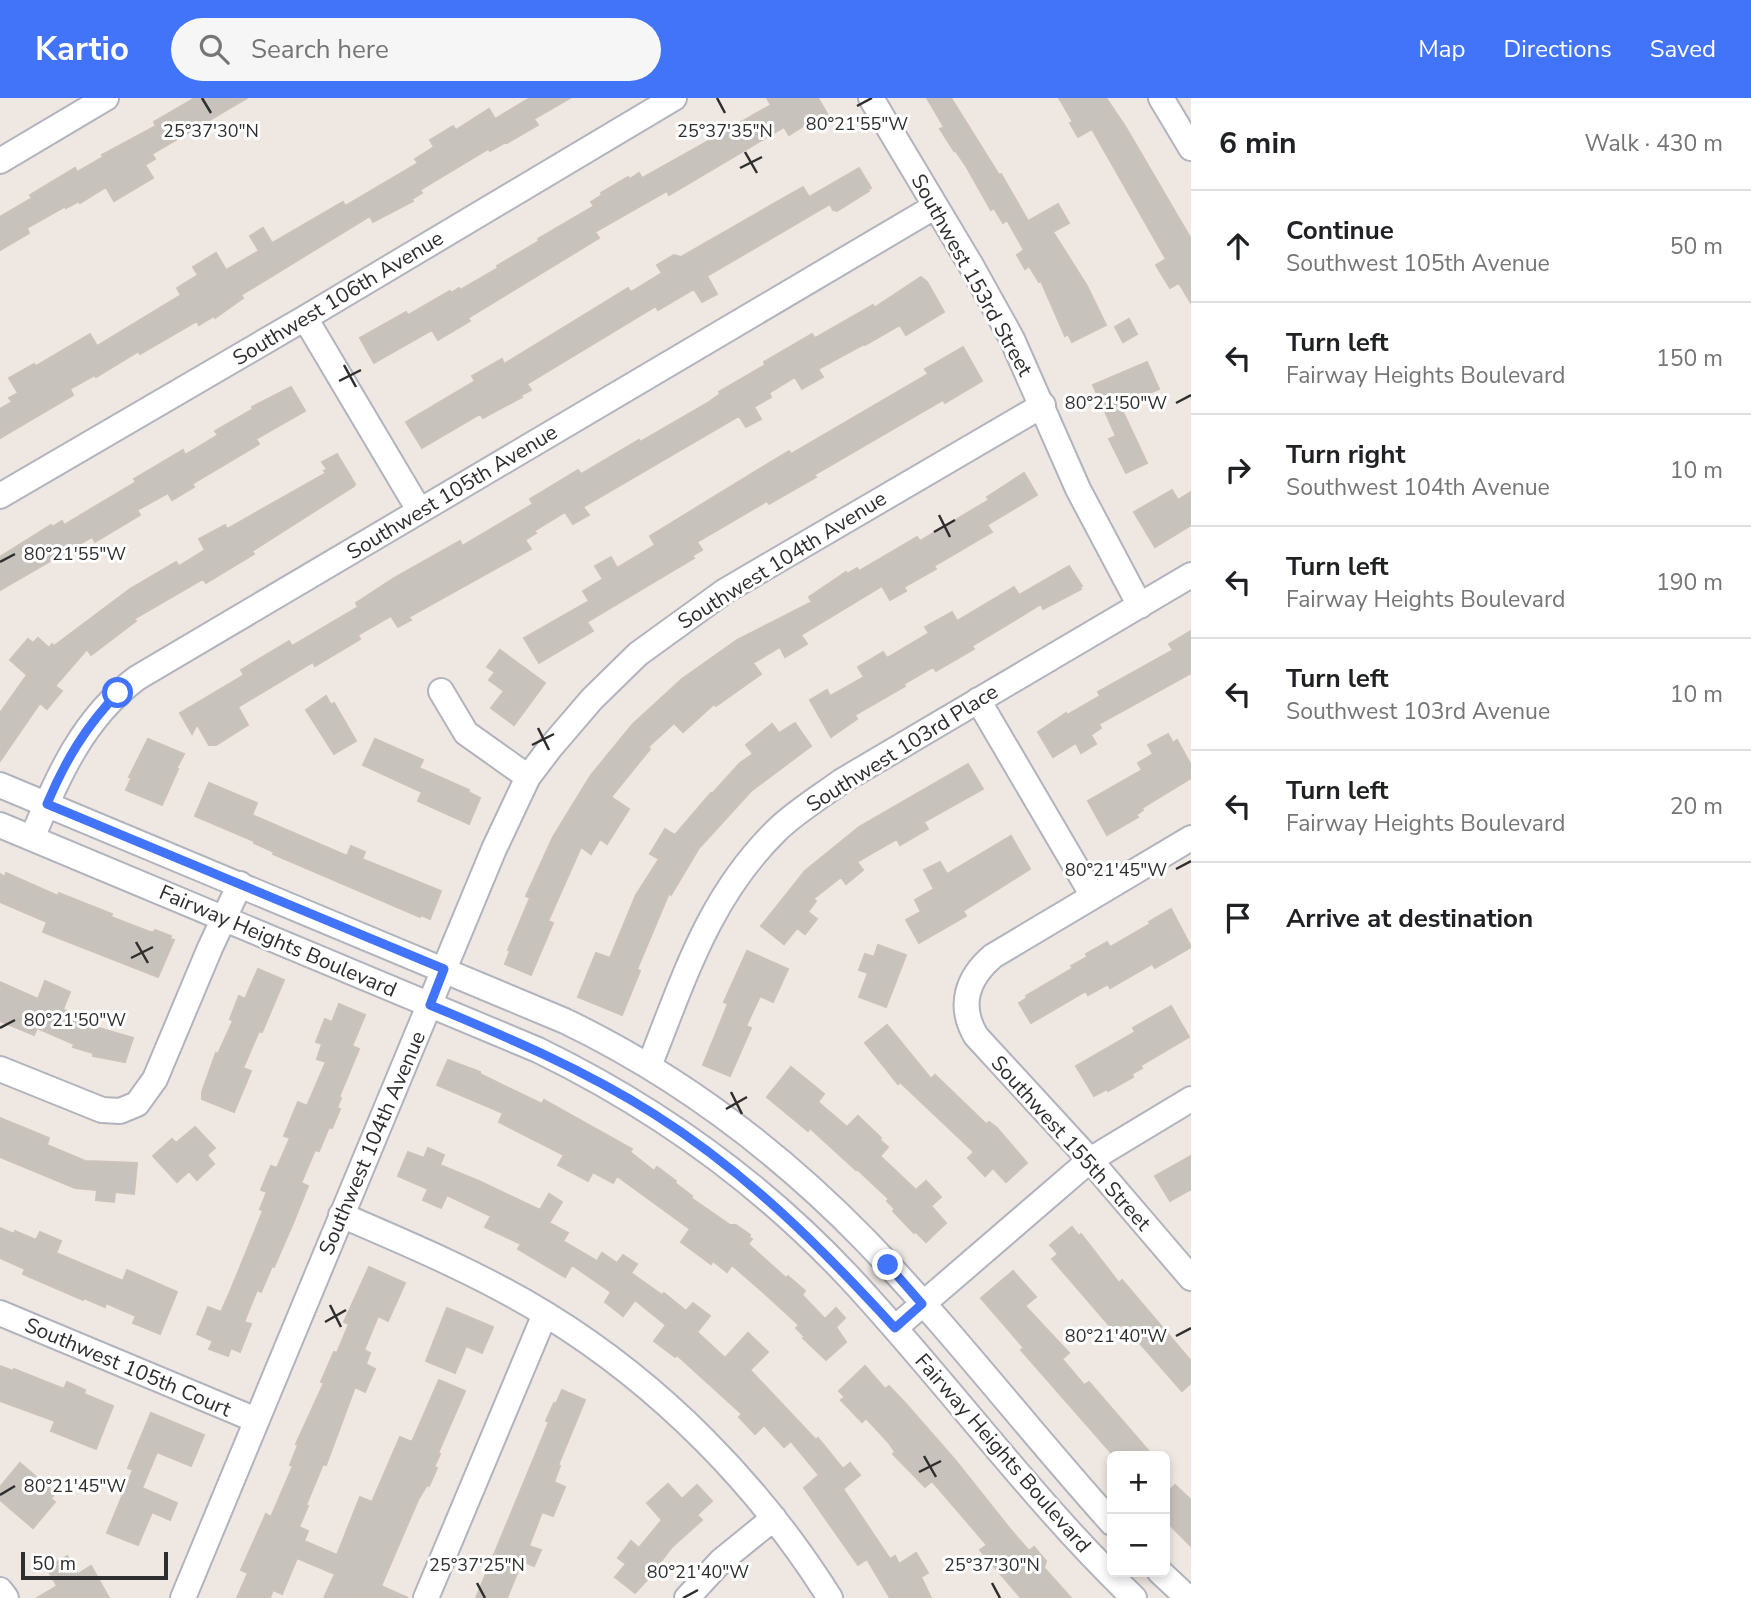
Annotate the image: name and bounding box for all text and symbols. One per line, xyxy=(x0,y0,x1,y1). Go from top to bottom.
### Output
search box xyxy=(171,18,661,81)
text: Kartio xyxy=(35,27,129,72)
icon: search xyxy=(195,30,233,68)
text: Search here xyxy=(251,32,389,67)
text: Map xyxy=(1418,33,1465,65)
text: Directions xyxy=(1503,33,1612,65)
text: Saved xyxy=(1650,33,1716,65)
text: 80°21'55"W xyxy=(806,112,908,136)
text: 25°37'30"N xyxy=(163,119,259,143)
text: 25°37'35"N xyxy=(677,119,773,143)
text: 6 min xyxy=(1219,123,1297,164)
text: Walk · 430 m xyxy=(1584,128,1723,159)
street label: Southwest 153rd Street xyxy=(905,169,1040,382)
text: Continue xyxy=(1286,213,1394,248)
street label: Southwest 106th Avenue xyxy=(228,224,448,372)
icon: ahead xyxy=(1219,227,1257,265)
text: 50 m xyxy=(1670,231,1723,262)
text: Southwest 105th Avenue xyxy=(1286,248,1550,279)
text: Turn left xyxy=(1286,325,1389,360)
icon: left xyxy=(1219,339,1257,377)
text: 150 m xyxy=(1656,343,1723,374)
text: Fairway Heights Boulevard xyxy=(1286,360,1565,391)
text: 80°21'50"W xyxy=(1065,391,1167,415)
street label: Southwest 105th Avenue xyxy=(342,418,562,566)
text: Turn right xyxy=(1286,437,1405,472)
icon: right xyxy=(1219,451,1257,489)
text: 10 m xyxy=(1670,455,1723,486)
text: Southwest 104th Avenue xyxy=(1286,472,1550,503)
street label: Southwest 104th Avenue xyxy=(672,484,892,636)
text: 80°21'55"W xyxy=(24,542,126,566)
text: Turn left xyxy=(1286,549,1389,584)
icon: left xyxy=(1219,563,1257,601)
text: 190 m xyxy=(1656,567,1723,598)
text: Fairway Heights Boulevard xyxy=(1286,584,1565,615)
text: Turn left xyxy=(1286,661,1389,696)
icon: left xyxy=(1219,675,1257,713)
route start xyxy=(102,677,133,708)
street label: Southwest 103rd Place xyxy=(801,678,1003,818)
text: 10 m xyxy=(1670,679,1723,710)
text: Southwest 103rd Avenue xyxy=(1286,696,1550,727)
text: Turn left xyxy=(1286,773,1389,808)
icon: left xyxy=(1219,787,1257,825)
text: 20 m xyxy=(1670,791,1723,822)
text: Fairway Heights Boulevard xyxy=(1286,808,1565,839)
text: 80°21'45"W xyxy=(1065,858,1167,882)
street label: Fairway Heights Boulevard xyxy=(155,878,401,1004)
icon: arrive xyxy=(1219,899,1257,937)
text: Arrive at destination xyxy=(1286,901,1533,936)
text: 80°21'50"W xyxy=(24,1008,126,1032)
street label: Southwest 104th Avenue xyxy=(312,1027,432,1259)
street label: Southwest 155th Street xyxy=(985,1049,1158,1237)
route end xyxy=(872,1249,903,1280)
street label: Southwest 105th Court xyxy=(20,1311,236,1423)
text: 80°21'40"W xyxy=(1065,1324,1167,1348)
street label: Fairway Heights Boulevard xyxy=(909,1348,1097,1558)
map controls xyxy=(1107,1451,1170,1577)
button: + xyxy=(1107,1451,1170,1514)
text: 80°21'45"W xyxy=(24,1474,126,1498)
button: − xyxy=(1107,1514,1170,1577)
scale bar xyxy=(21,1549,168,1581)
text: 50 m xyxy=(32,1551,76,1577)
text: 25°37'25"N xyxy=(429,1553,525,1577)
text: 25°37'30"N xyxy=(944,1553,1040,1577)
text: 80°21'40"W xyxy=(647,1560,749,1584)

